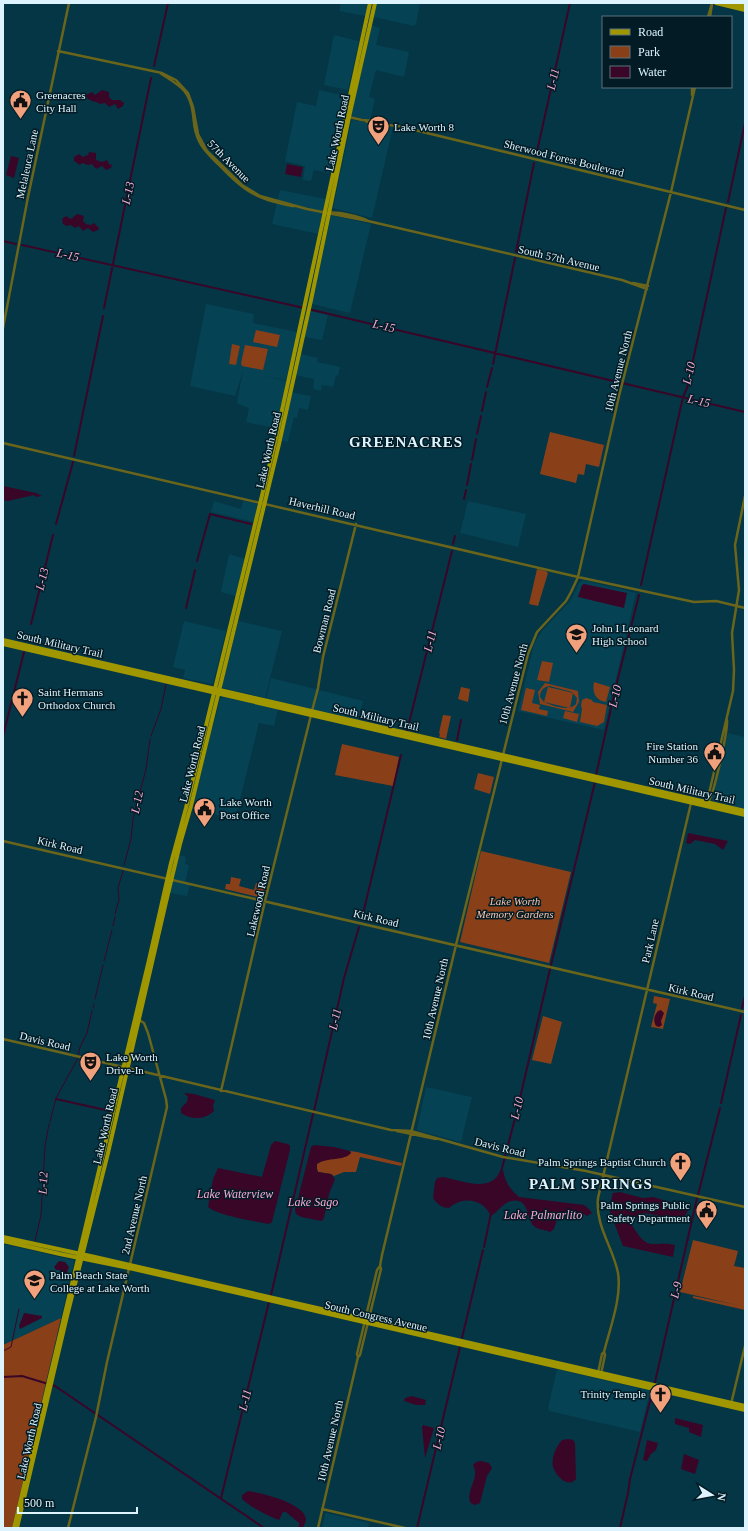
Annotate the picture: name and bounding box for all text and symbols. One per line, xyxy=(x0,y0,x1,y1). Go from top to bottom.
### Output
legend xyxy=(602,16,732,88)
text: Road xyxy=(638,25,663,39)
text: Park xyxy=(638,45,660,59)
text: Water xyxy=(638,65,666,79)
water label: L-11 xyxy=(544,67,562,92)
public building icon: Greenacres City Hall xyxy=(8,88,34,121)
place label: Greenacres City Hall xyxy=(36,89,85,114)
street label: Lake Worth Road xyxy=(323,93,351,172)
theatre icon: Lake Worth 8 xyxy=(366,114,392,147)
place label: Lake Worth 8 xyxy=(394,121,455,133)
street label: Melaleuca Lane xyxy=(14,128,40,200)
street label: 57th Avenue xyxy=(205,137,253,185)
street label: Sherwood Forest Boulevard xyxy=(503,137,626,179)
water label: L-13 xyxy=(119,180,137,207)
street label: South 57th Avenue xyxy=(517,243,601,273)
water label: L-15 xyxy=(54,245,81,264)
water label: L-15 xyxy=(370,316,397,335)
street label: 10th Avenue North xyxy=(602,329,634,413)
water label: L-10 xyxy=(679,360,698,387)
water label: L-15 xyxy=(685,391,712,410)
street label: Lake Worth Road xyxy=(253,410,283,489)
district label: GREENACRES xyxy=(349,434,463,450)
street label: Haverhill Road xyxy=(288,495,357,522)
water label: L-13 xyxy=(32,566,52,593)
street label: Bowman Road xyxy=(310,587,338,654)
school or university icon: John I Leonard High School xyxy=(564,621,590,654)
place label: John I Leonard High School xyxy=(592,622,659,647)
street label: South Military Trail xyxy=(16,628,104,660)
water label: L-11 xyxy=(420,629,439,654)
street label: 10th Avenue North xyxy=(496,642,530,726)
water label: L-10 xyxy=(605,683,624,710)
church icon: Saint Hermans Orthodox Church xyxy=(10,685,36,718)
place label: Saint Hermans Orthodox Church xyxy=(38,686,116,711)
street label: South Military Trail xyxy=(332,701,420,733)
street label: Lake Worth Road xyxy=(177,724,207,803)
public building icon: Fire Station Number 36 xyxy=(701,739,727,772)
place label: Fire Station Number 36 xyxy=(646,740,698,765)
street label: South Military Trail xyxy=(648,774,736,806)
water label: L-12 xyxy=(128,790,146,815)
public building icon: Lake Worth Post Office xyxy=(192,795,218,828)
place label: Lake Worth Post Office xyxy=(220,796,272,821)
street label: Kirk Road xyxy=(36,834,84,856)
street label: Lakewood Road xyxy=(244,864,272,938)
park label: Lake Worth Memory Gardens xyxy=(476,895,553,920)
street label: Kirk Road xyxy=(352,907,400,929)
street label: Park Lane xyxy=(639,918,661,964)
street label: 10th Avenue North xyxy=(420,956,450,1041)
street label: Kirk Road xyxy=(667,981,715,1003)
water label: L-11 xyxy=(326,1007,344,1032)
street label: Davis Road xyxy=(18,1029,72,1053)
theatre icon: Lake Worth Drive-In xyxy=(77,1050,103,1083)
place label: Lake Worth Drive-In xyxy=(106,1051,158,1076)
street label: Lake Worth Road xyxy=(90,1086,120,1165)
water label: L-10 xyxy=(507,1095,526,1122)
street label: Davis Road xyxy=(473,1135,527,1159)
church icon: Palm Springs Baptist Church xyxy=(668,1149,694,1182)
place label: Palm Springs Baptist Church xyxy=(538,1156,666,1168)
water label: L-12 xyxy=(35,1171,51,1196)
street label: 2nd Avenue North xyxy=(119,1174,149,1256)
district label: PALM SPRINGS xyxy=(529,1176,653,1192)
water label: Lake Waterview xyxy=(196,1187,273,1201)
water label: Lake Sago xyxy=(287,1195,338,1209)
public building icon: Palm Springs Public Safety Department xyxy=(693,1198,719,1231)
place label: Palm Springs Public Safety Department xyxy=(600,1199,690,1224)
water label: Lake Palmarlito xyxy=(503,1208,582,1222)
school or university icon: Palm Beach State College at Lake Worth xyxy=(21,1268,47,1301)
place label: Palm Beach State College at Lake Worth xyxy=(50,1269,150,1294)
water label: L-9 xyxy=(667,1280,685,1301)
street label: South Congress Avenue xyxy=(324,1298,429,1334)
church icon: Trinity Temple xyxy=(648,1381,674,1414)
water label: L-11 xyxy=(235,1388,254,1413)
place label: Trinity Temple xyxy=(580,1388,646,1400)
street label: 10th Avenue North xyxy=(315,1398,345,1483)
street label: Lake Worth Road xyxy=(14,1401,44,1480)
water label: L-10 xyxy=(429,1425,448,1452)
north arrow xyxy=(692,1475,732,1515)
scale bar xyxy=(18,1489,137,1515)
text: N xyxy=(715,1492,728,1502)
text: 500 m xyxy=(24,1496,55,1510)

